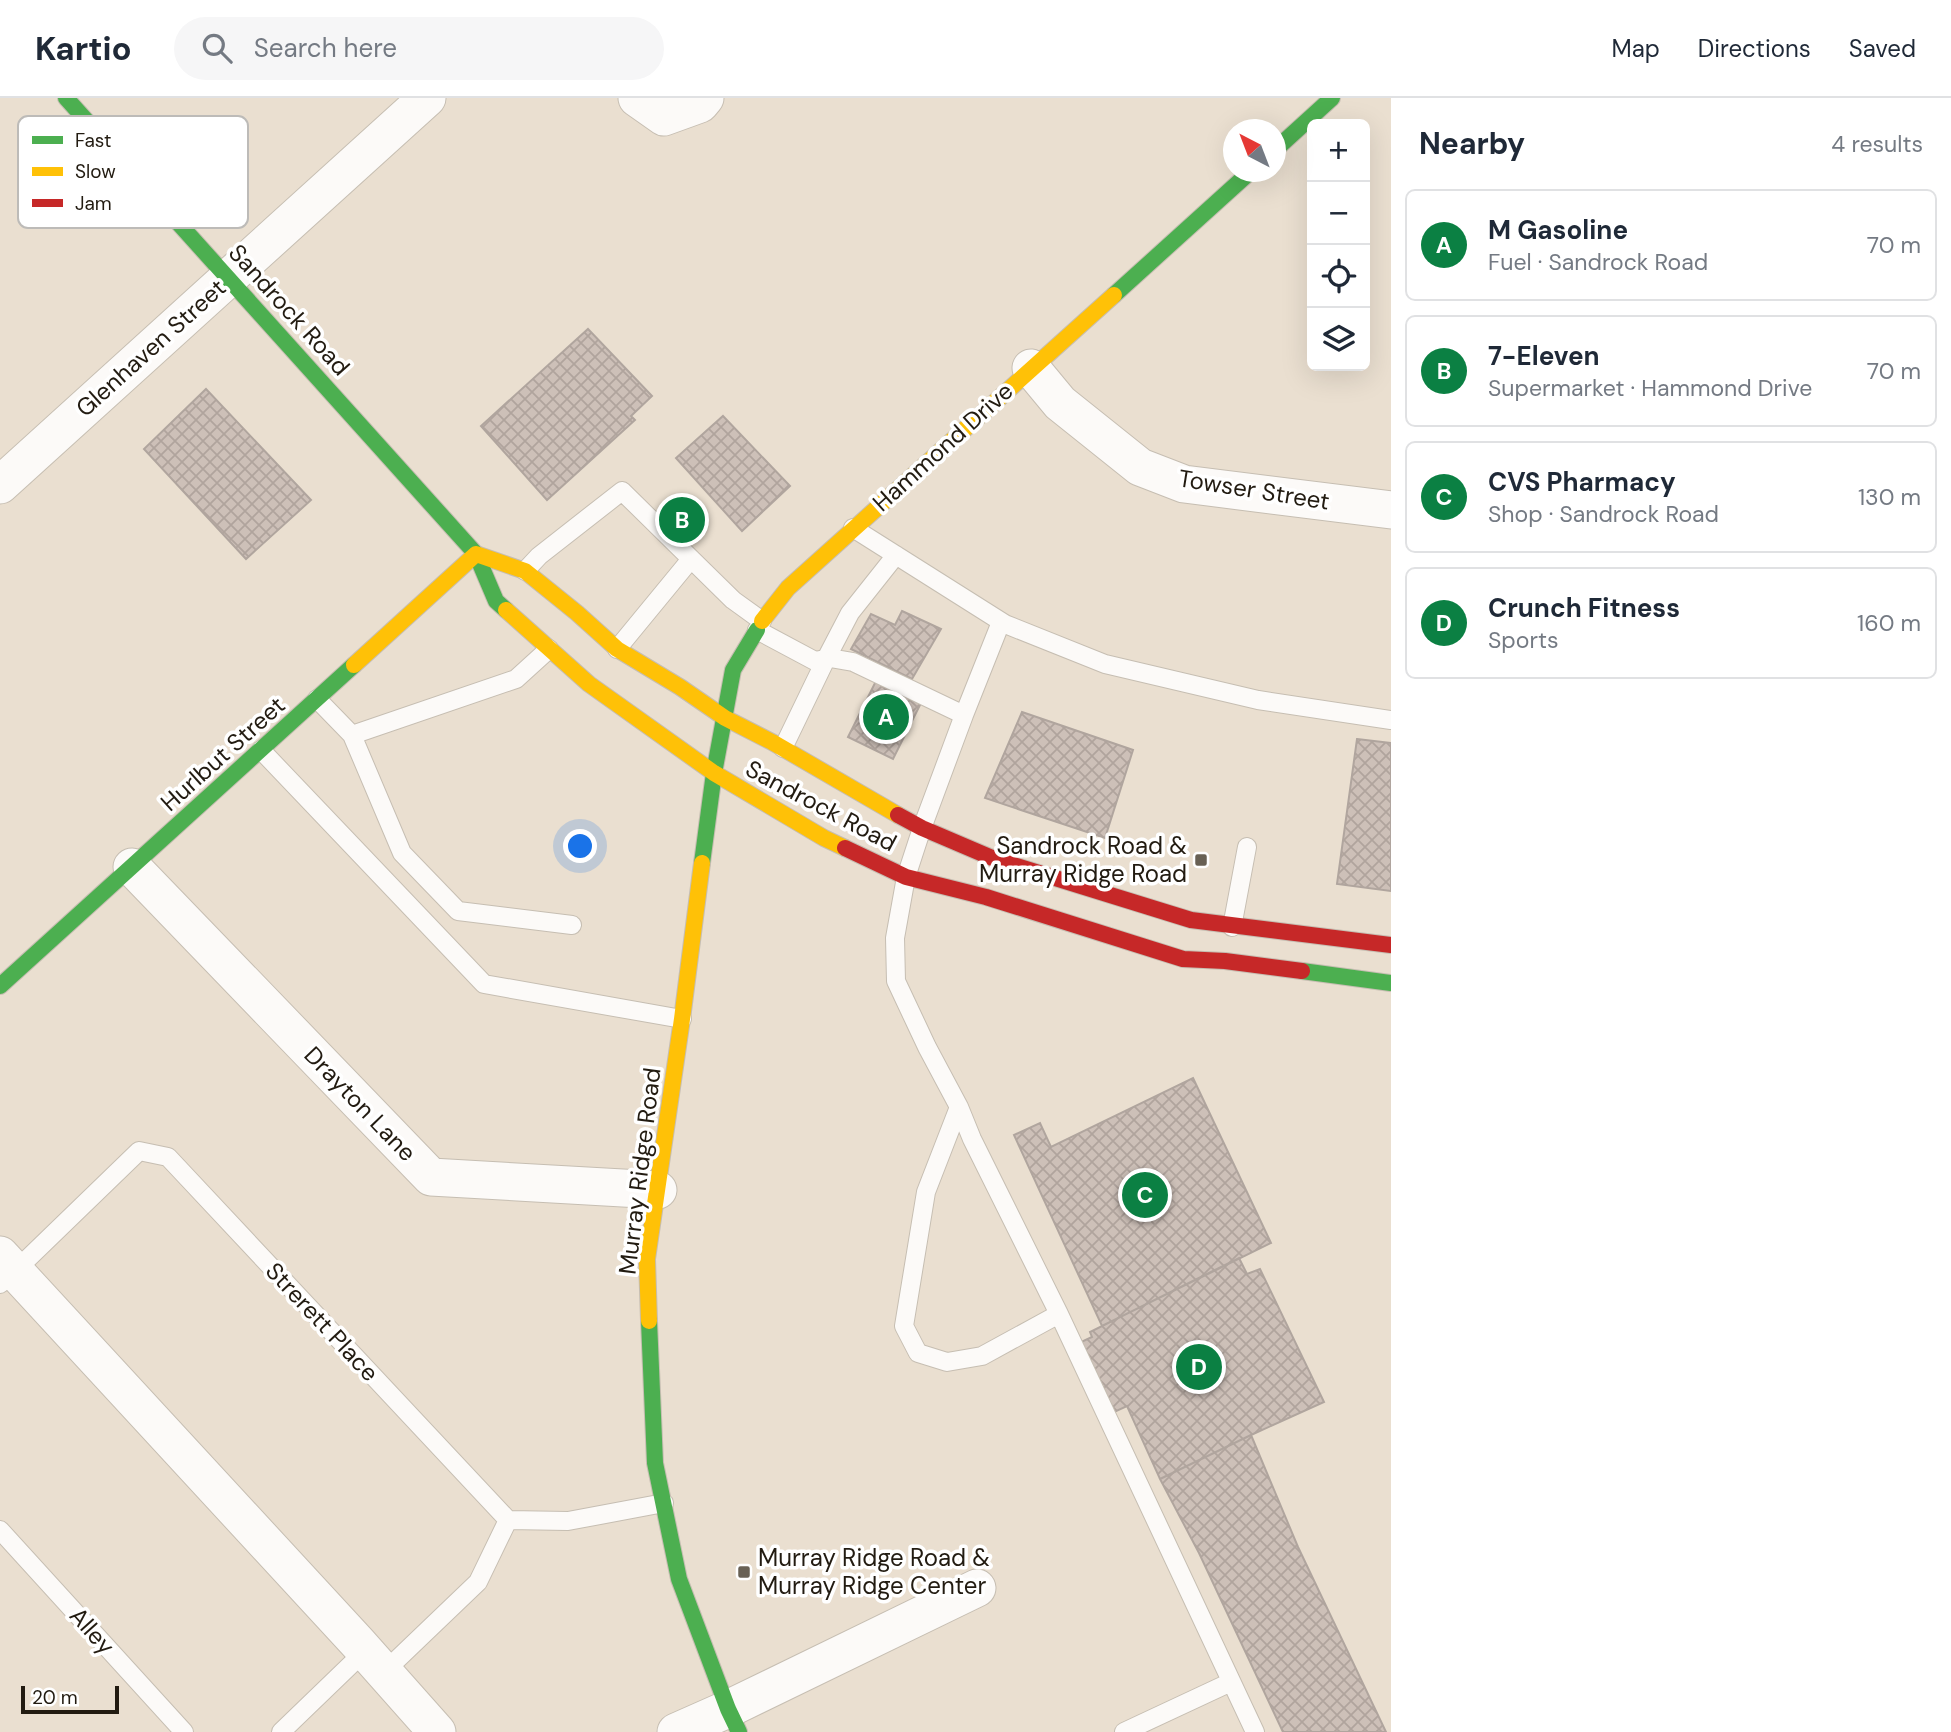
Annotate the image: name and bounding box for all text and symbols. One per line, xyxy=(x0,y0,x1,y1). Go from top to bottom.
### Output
search box xyxy=(174,17,664,80)
text: Kartio xyxy=(35,27,132,70)
icon: search xyxy=(198,29,236,67)
text: Search here xyxy=(254,31,397,65)
text: Map xyxy=(1612,33,1660,64)
text: Directions xyxy=(1698,33,1811,64)
text: Saved xyxy=(1849,33,1916,64)
legend xyxy=(18,116,248,228)
north arrow xyxy=(1223,119,1286,182)
map controls xyxy=(1307,119,1370,371)
button: + xyxy=(1307,119,1370,182)
text: Nearby xyxy=(1419,124,1525,163)
text: Fast xyxy=(75,128,111,153)
text: 4 results xyxy=(1831,129,1923,159)
text: Slow xyxy=(75,159,116,184)
button: − xyxy=(1307,182,1370,245)
text: Jam xyxy=(75,191,112,216)
text: M Gasoline xyxy=(1488,213,1628,247)
text: A xyxy=(1436,230,1452,260)
text: 70 m xyxy=(1867,230,1921,260)
street label: Sandrock Road xyxy=(222,237,357,382)
button: locate xyxy=(1307,245,1370,308)
text: Fuel · Sandrock Road xyxy=(1488,247,1708,277)
street label: Glenhaven Street xyxy=(69,272,232,423)
button: layers xyxy=(1307,308,1370,371)
text: 7-Eleven xyxy=(1488,339,1600,373)
text: B xyxy=(1437,356,1451,386)
text: 70 m xyxy=(1867,356,1921,386)
text: Supermarket · Hammond Drive xyxy=(1488,373,1812,403)
street label: Hammond Drive xyxy=(866,375,1019,518)
street label: Towser Street xyxy=(1176,462,1332,517)
text: CVS Pharmacy xyxy=(1488,465,1676,499)
text: C xyxy=(1436,482,1452,512)
text: 130 m xyxy=(1858,482,1921,512)
pin: B xyxy=(659,494,705,546)
text: Shop · Sandrock Road xyxy=(1488,499,1719,529)
text: Crunch Fitness xyxy=(1488,591,1680,625)
text: D xyxy=(1436,608,1452,638)
text: 160 m xyxy=(1857,608,1921,638)
text: Sports xyxy=(1488,625,1558,655)
street label: Hurlbut Street xyxy=(154,690,291,818)
pin: A xyxy=(863,691,909,743)
street label: Sandrock Road xyxy=(740,753,902,858)
your location xyxy=(563,829,597,863)
place label: Sandrock Road & Murray Ridge Road xyxy=(979,830,1187,889)
marker: Sandrock Road & Murray Ridge Road xyxy=(1193,852,1209,868)
street label: Drayton Lane xyxy=(298,1040,423,1168)
street label: Murray Ridge Road xyxy=(611,1066,668,1276)
pin: C xyxy=(1122,1169,1168,1221)
street label: Strerett Place xyxy=(259,1256,386,1388)
pin: D xyxy=(1176,1341,1222,1393)
place label: Murray Ridge Road & Murray Ridge Center xyxy=(758,1542,990,1601)
marker: Murray Ridge Road & Murray Ridge Center xyxy=(736,1564,752,1580)
street label: Alley xyxy=(63,1601,122,1661)
scale bar xyxy=(21,1683,119,1715)
text: 20 m xyxy=(32,1685,78,1710)

